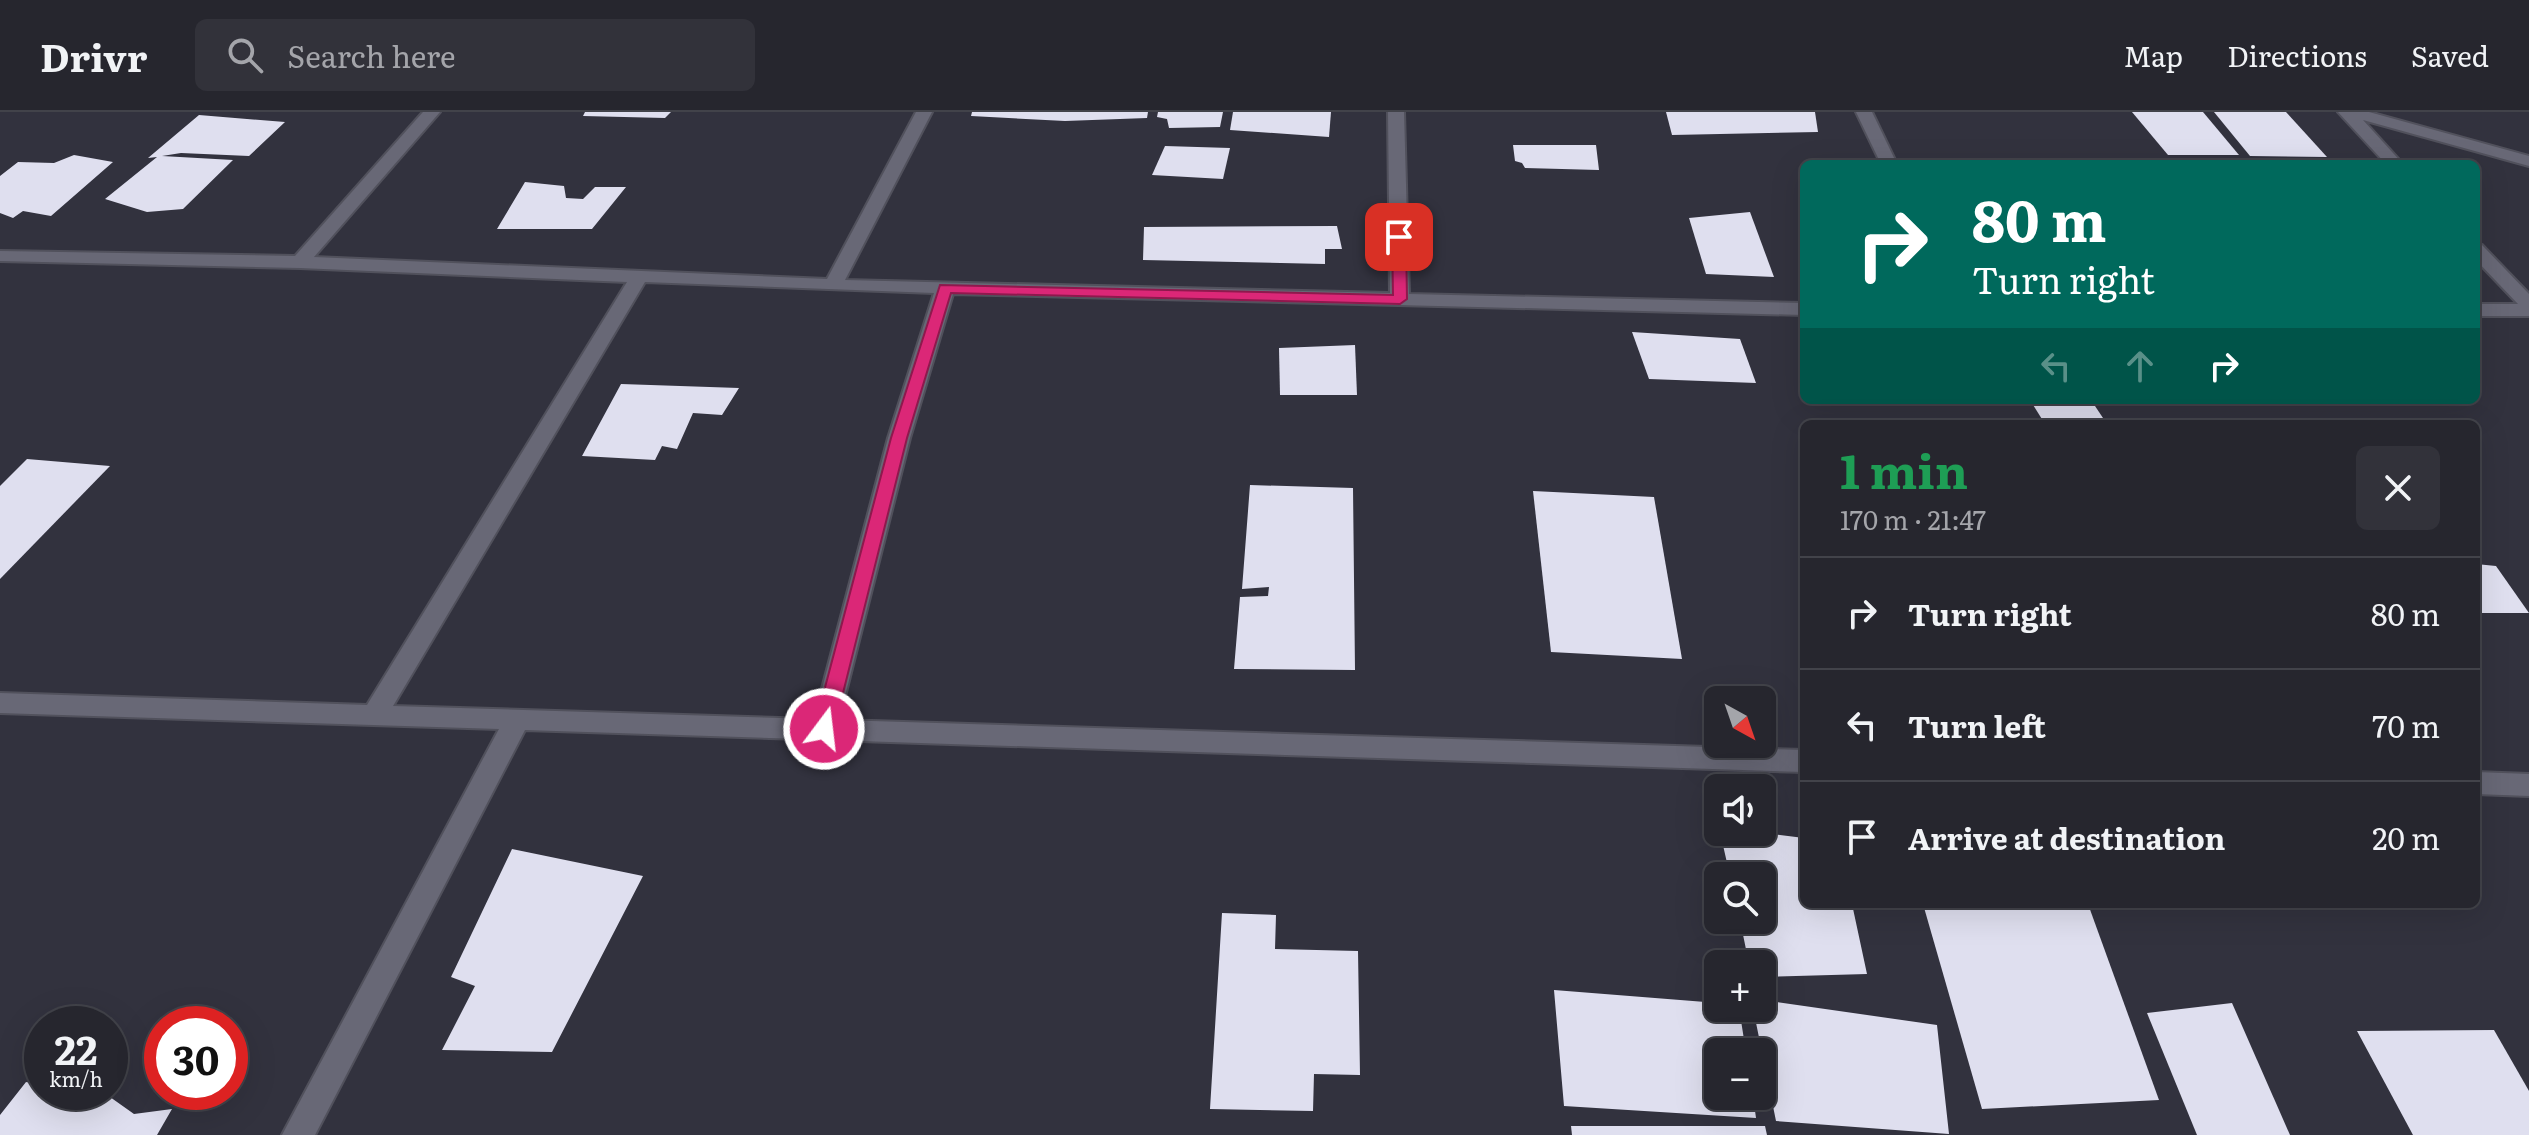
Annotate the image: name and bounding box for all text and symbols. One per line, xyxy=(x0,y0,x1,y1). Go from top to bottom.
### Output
search box xyxy=(195,19,755,91)
text: Drivr xyxy=(40,27,147,84)
icon: search xyxy=(223,33,267,77)
text: Search here xyxy=(287,33,456,77)
text: Map xyxy=(2124,34,2183,76)
text: Directions xyxy=(2227,34,2367,76)
text: Saved xyxy=(2411,34,2489,76)
text: 80 m xyxy=(1972,176,2107,259)
icon: right xyxy=(1840,192,1944,296)
pin xyxy=(1365,203,1433,271)
icon: arrive xyxy=(1377,215,1421,259)
text: Turn right xyxy=(1972,252,2155,305)
icon: left xyxy=(2034,344,2078,388)
icon: ahead xyxy=(2118,344,2162,388)
icon: right xyxy=(2202,344,2246,388)
text: 1 min xyxy=(1840,433,1968,504)
button: close xyxy=(2356,446,2440,530)
text: 170 m · 21:47 xyxy=(1840,499,1986,538)
icon: right xyxy=(1840,591,1884,635)
text: Turn right xyxy=(1908,591,2072,635)
text: 80 m xyxy=(2371,591,2440,635)
north arrow xyxy=(1704,686,1776,758)
map controls xyxy=(1704,686,1776,1110)
position arrow xyxy=(782,687,866,771)
icon: left xyxy=(1840,703,1884,747)
text: Turn left xyxy=(1908,703,2046,747)
text: 70 m xyxy=(2372,703,2440,747)
button: sound xyxy=(1704,774,1776,846)
icon: arrive xyxy=(1840,815,1884,859)
text: Arrive at destination xyxy=(1908,815,2225,859)
text: 20 m xyxy=(2372,815,2440,859)
button: search xyxy=(1704,862,1776,934)
button: + xyxy=(1704,950,1776,1022)
speed limit sign: 30 xyxy=(144,1006,248,1110)
text: 22 xyxy=(55,1018,97,1077)
button: − xyxy=(1704,1038,1776,1110)
text: km/h xyxy=(49,1063,103,1093)

